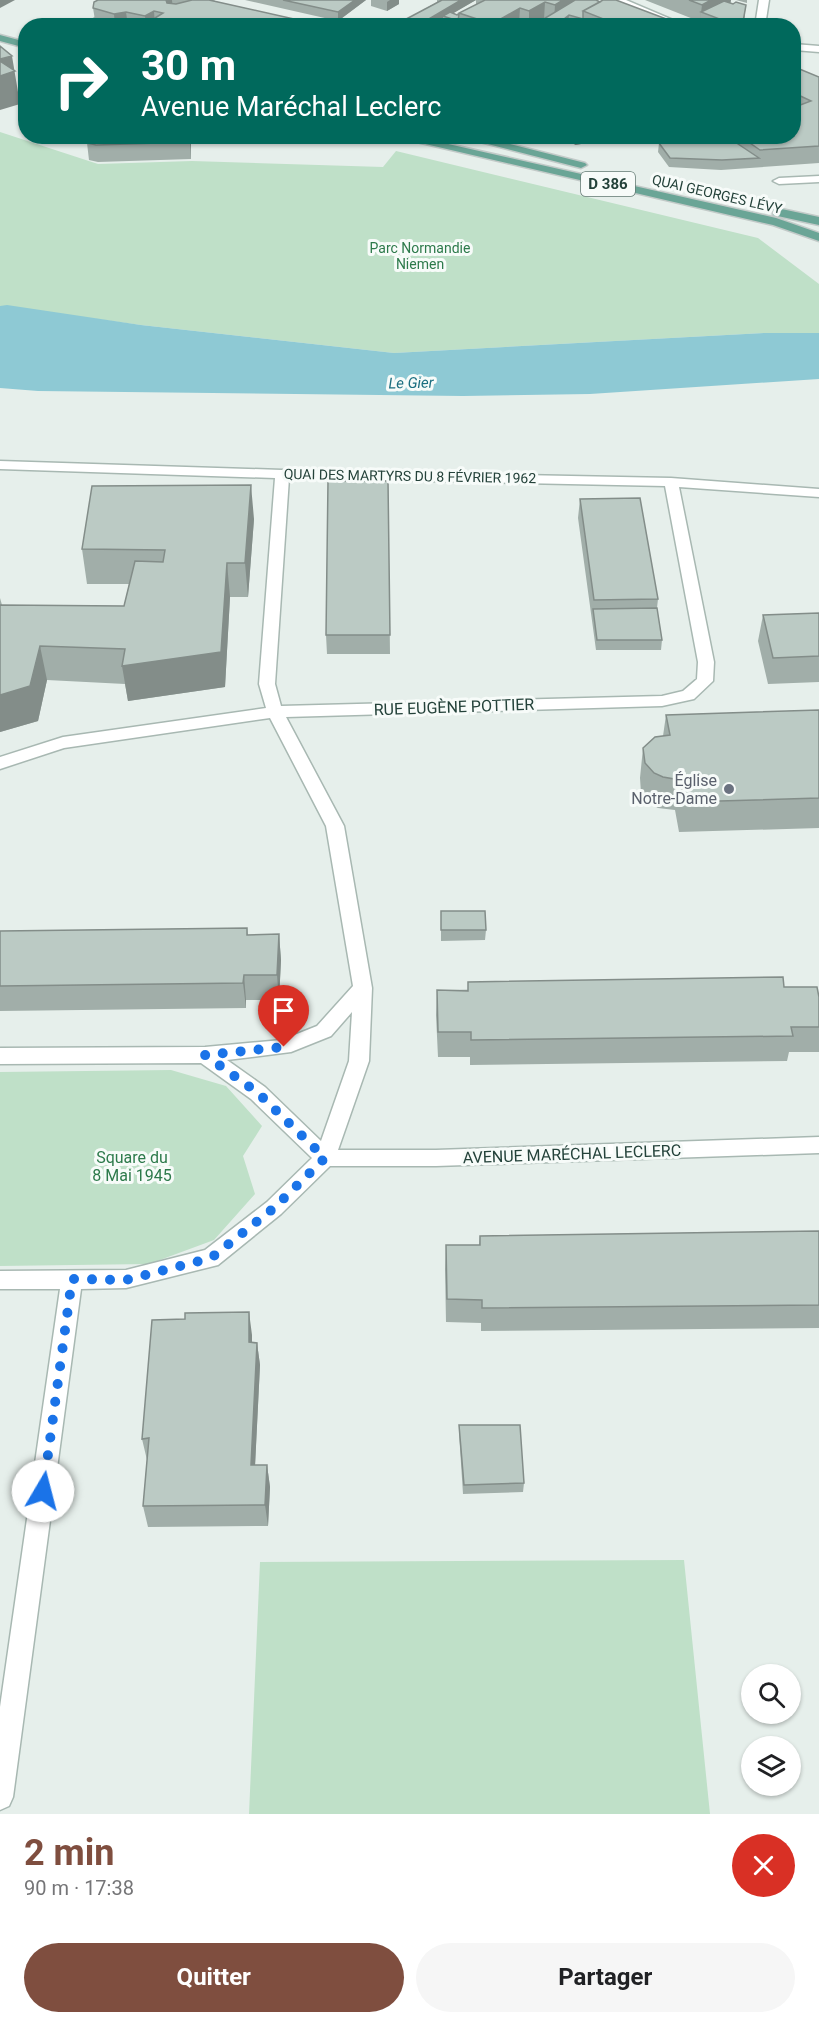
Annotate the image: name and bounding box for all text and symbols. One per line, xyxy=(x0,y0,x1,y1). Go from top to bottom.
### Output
text: 30 m xyxy=(141,41,236,90)
icon: right xyxy=(42,42,120,120)
text: Avenue Maréchal Leclerc xyxy=(141,91,441,123)
street label: QUAI GEORGES LÉVY xyxy=(650,170,784,217)
road number: D 386 xyxy=(581,172,635,196)
park label: Parc Normandie Niemen xyxy=(370,240,470,272)
water label: Le Gier xyxy=(388,374,435,392)
street label: QUAI DES MARTYRS DU 8 FÉVRIER 1962 xyxy=(284,465,536,486)
street label: RUE EUGÈNE POTTIER xyxy=(373,695,535,719)
place label: Église Notre-Dame xyxy=(631,771,717,808)
marker: Église Notre-Dame xyxy=(722,782,736,796)
pin xyxy=(258,985,309,1047)
icon: arrive xyxy=(267,994,300,1027)
street label: AVENUE MARÉCHAL LECLERC xyxy=(462,1141,682,1167)
park label: Square du 8 Mai 1945 xyxy=(92,1148,172,1185)
position arrow xyxy=(11,1459,75,1523)
map controls xyxy=(741,1664,801,1796)
button: search xyxy=(741,1664,801,1724)
button: layers xyxy=(741,1736,801,1796)
text: 2 min xyxy=(24,1832,115,1874)
button: close xyxy=(732,1834,795,1897)
text: 90 m · 17:38 xyxy=(24,1876,134,1900)
button: Quitter xyxy=(24,1943,404,2012)
button: Partager xyxy=(416,1943,795,2012)

